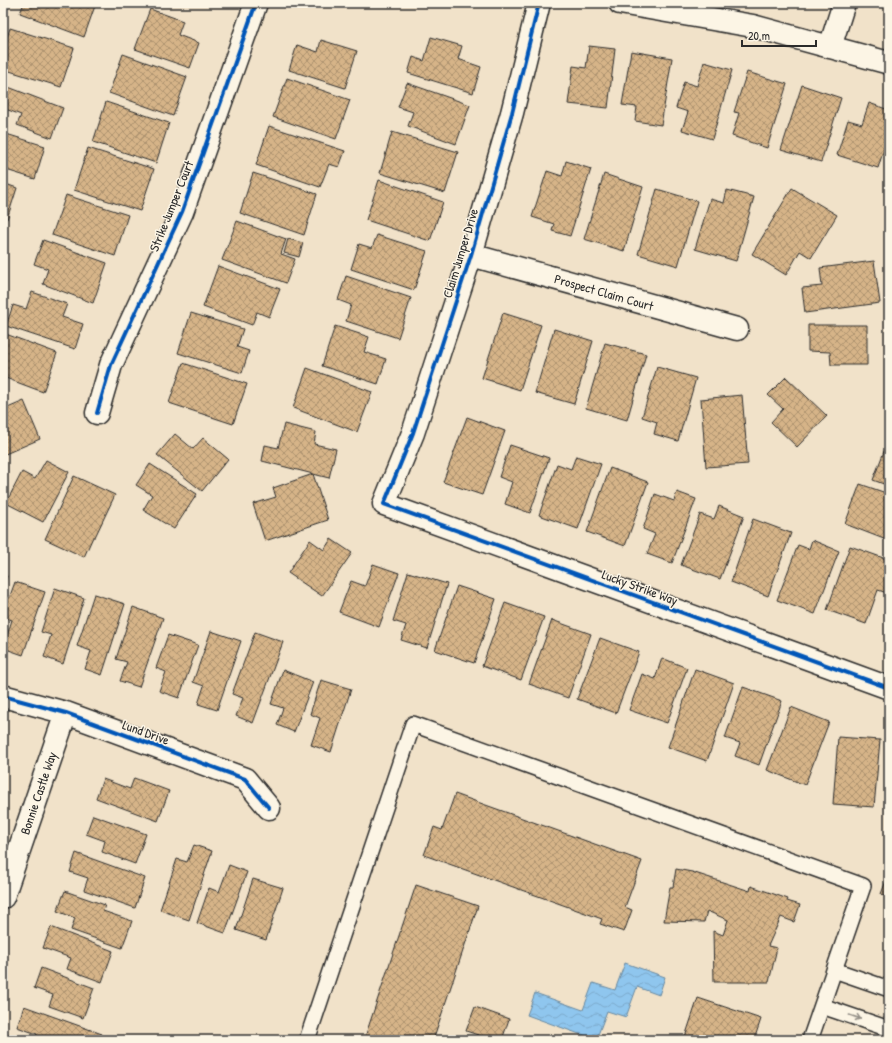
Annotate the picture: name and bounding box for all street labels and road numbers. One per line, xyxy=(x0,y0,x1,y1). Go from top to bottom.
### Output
street label: Strike Jumper Court xyxy=(145,157,198,254)
street label: Claim Jumper Drive xyxy=(438,206,482,300)
street label: Prospect Claim Court xyxy=(552,269,656,315)
street label: Lucky Strike Way xyxy=(600,565,681,609)
street label: Lund Drive xyxy=(120,715,172,749)
street label: Bonnie Castle Way xyxy=(15,749,61,837)

